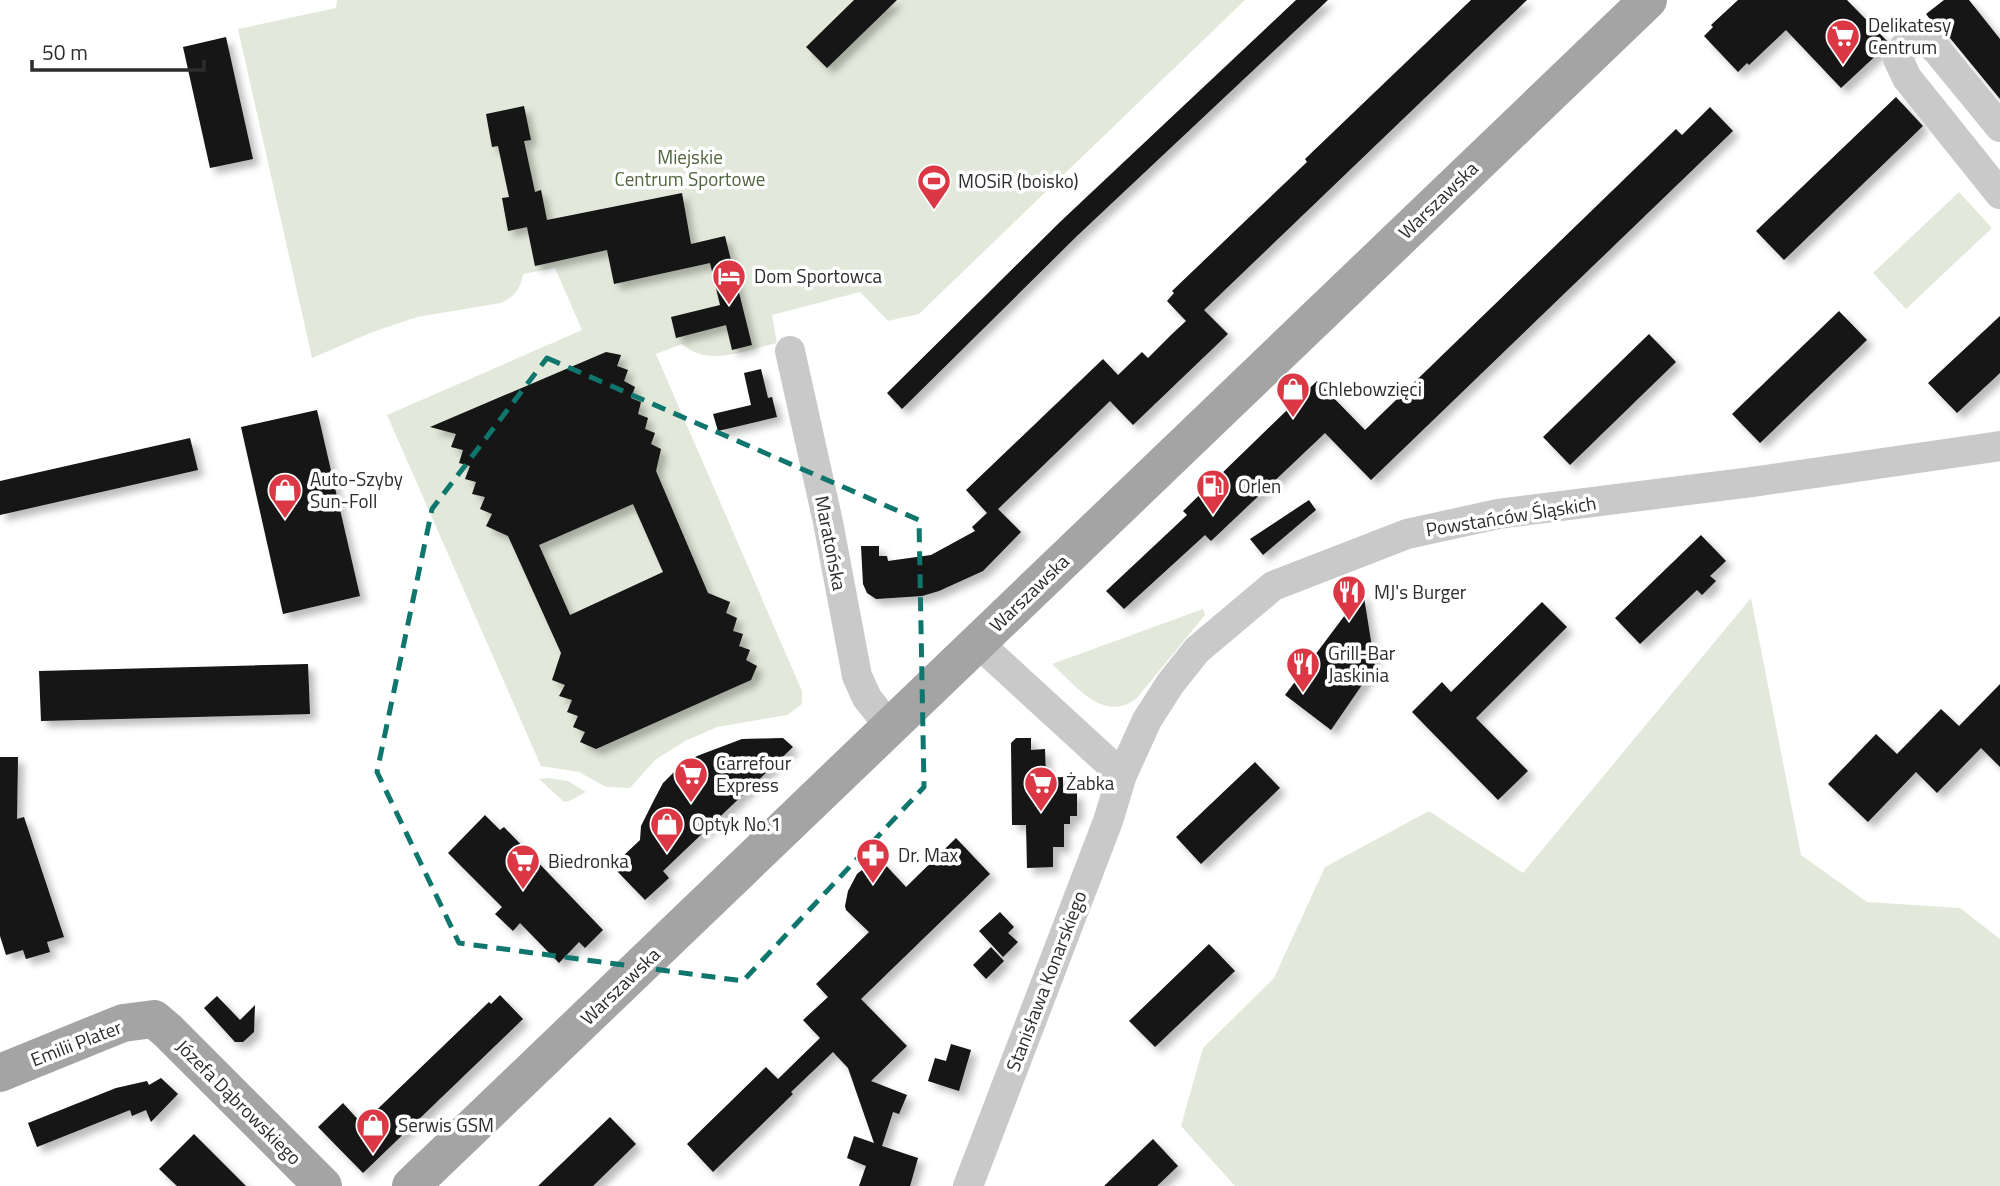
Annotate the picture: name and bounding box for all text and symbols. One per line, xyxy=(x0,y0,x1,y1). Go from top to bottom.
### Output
place label: Delikatesy Centrum xyxy=(1868,10,1951,61)
supermarket icon: Delikatesy Centrum xyxy=(1824,17,1862,66)
scale bar xyxy=(32,28,203,72)
text: 50 m xyxy=(42,36,88,68)
park label: Miejskie Centrum Sportowe xyxy=(615,142,765,193)
street label: Warszawska xyxy=(1391,154,1485,245)
sports icon: MOSiR (boisko) xyxy=(915,162,953,211)
place label: MOSiR (boisko) xyxy=(958,166,1078,195)
hotel icon: Dom Sportowca xyxy=(710,257,748,306)
place label: Dom Sportowca xyxy=(754,261,883,290)
shop icon: Chlebowzięci xyxy=(1274,370,1312,419)
place label: Chlebowzięci xyxy=(1318,374,1422,403)
place label: Auto-Szyby Sun-Foll xyxy=(310,464,403,515)
fuel station icon: Orlen xyxy=(1194,467,1232,516)
shop icon: Auto-Szyby Sun-Foll xyxy=(266,471,304,520)
place label: Orlen xyxy=(1238,471,1281,500)
street label: Powstańców Śląskich xyxy=(1424,488,1598,543)
street label: Maratońska xyxy=(808,493,855,593)
street label: Warszawska xyxy=(982,547,1076,638)
restaurant icon: MJ's Burger xyxy=(1330,573,1368,622)
place label: MJ's Burger xyxy=(1374,577,1467,606)
place label: Grill-Bar Jaskinia xyxy=(1328,638,1396,689)
restaurant icon: Grill-Bar Jaskinia xyxy=(1284,645,1322,694)
place label: Carrefour Express xyxy=(716,748,792,799)
supermarket icon: Carrefour Express xyxy=(672,755,710,804)
supermarket icon: Żabka xyxy=(1022,764,1060,813)
place label: Żabka xyxy=(1066,768,1115,797)
shop icon: Optyk No.1 xyxy=(648,805,686,854)
place label: Optyk No.1 xyxy=(692,809,781,838)
pharmacy icon: Dr. Max xyxy=(854,836,892,885)
place label: Dr. Max xyxy=(898,840,959,869)
supermarket icon: Biedronka xyxy=(504,842,542,891)
place label: Biedronka xyxy=(548,846,629,875)
street label: Stanisława Konarskiego xyxy=(998,886,1093,1075)
street label: Warszawska xyxy=(573,940,667,1031)
street label: Emilii Plater xyxy=(26,1012,126,1073)
street label: Józefa Dąbrowskiego xyxy=(170,1032,309,1171)
shop icon: Serwis GSM xyxy=(354,1106,392,1155)
place label: Serwis GSM xyxy=(398,1110,494,1139)

